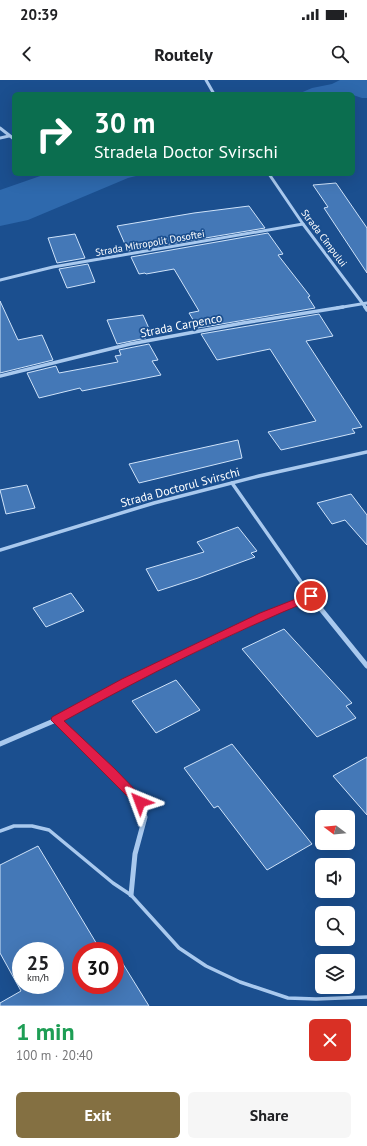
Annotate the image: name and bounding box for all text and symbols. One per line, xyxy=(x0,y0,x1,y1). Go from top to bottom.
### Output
text: 20:39 xyxy=(20,5,58,24)
icon: back xyxy=(16,43,38,65)
text: Routely xyxy=(154,43,213,66)
icon: search xyxy=(329,43,351,65)
text: 30 m xyxy=(94,104,155,141)
icon: right xyxy=(28,108,80,160)
text: Stradela Doctor Svirschi xyxy=(94,140,278,163)
street label: Strada Cîmpului xyxy=(298,207,350,269)
street label: Strada Mitropolit Dosoftei xyxy=(94,227,206,259)
street label: Strada Carpenco xyxy=(139,310,223,340)
street label: Strada Doctorul Svirschi xyxy=(119,464,241,510)
pin xyxy=(294,579,328,613)
icon: arrive xyxy=(300,585,322,607)
position arrow xyxy=(119,781,161,823)
north arrow xyxy=(315,810,355,850)
map controls xyxy=(315,810,355,994)
button: sound xyxy=(315,858,355,898)
button: search xyxy=(315,906,355,946)
speed limit sign: 30 xyxy=(72,942,124,994)
text: 25 xyxy=(27,950,49,976)
button: layers xyxy=(315,954,355,994)
text: km/h xyxy=(27,971,49,984)
text: 1 min xyxy=(16,1016,75,1047)
button: close xyxy=(309,1019,351,1061)
text: 100 m · 20:40 xyxy=(16,1047,93,1064)
button: Exit xyxy=(16,1092,180,1138)
button: Share xyxy=(188,1092,351,1138)

